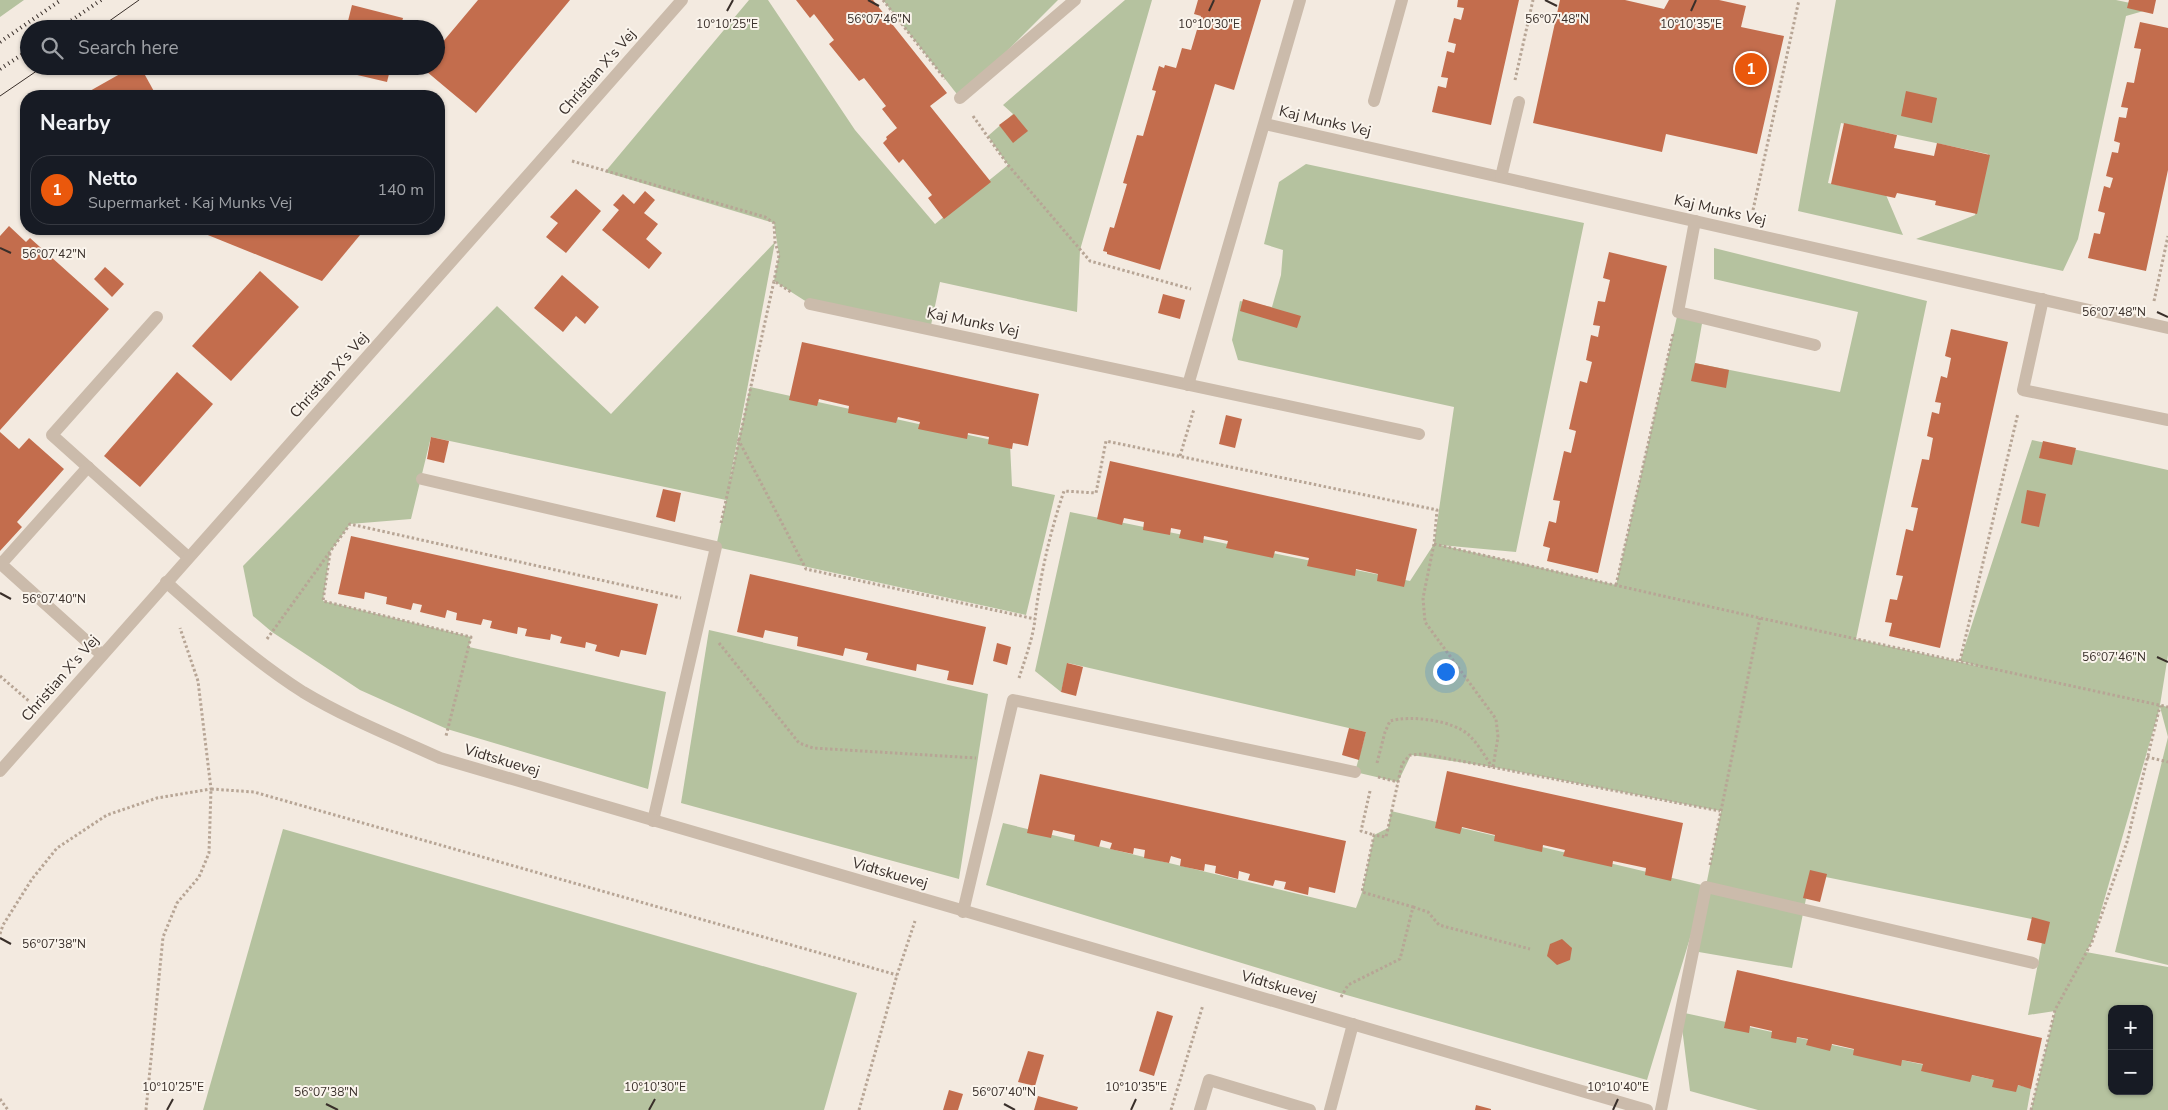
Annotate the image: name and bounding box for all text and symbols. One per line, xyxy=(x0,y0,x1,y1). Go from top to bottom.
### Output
text: 56°07'46"N xyxy=(847,11,911,27)
text: 56°07'48"N xyxy=(1525,11,1589,27)
text: 10°10'25"E xyxy=(696,16,758,32)
text: 10°10'30"E xyxy=(1178,16,1240,32)
text: 10°10'35"E xyxy=(1660,16,1722,32)
search box xyxy=(20,20,445,75)
street label: Christian X's Vej xyxy=(554,24,640,120)
icon: search xyxy=(38,34,66,62)
text: Search here xyxy=(78,35,179,61)
pin: 1 xyxy=(1735,50,1767,88)
street label: Kaj Munks Vej xyxy=(1277,101,1373,141)
text: Nearby xyxy=(40,109,110,137)
text: Netto xyxy=(88,166,137,192)
text: 1 xyxy=(52,179,62,201)
text: 140 m xyxy=(377,179,424,201)
street label: Kaj Munks Vej xyxy=(1672,190,1768,230)
text: Supermarket · Kaj Munks Vej xyxy=(88,192,292,214)
text: 56°07'42"N xyxy=(22,246,86,262)
street label: Kaj Munks Vej xyxy=(925,302,1021,342)
text: 56°07'48"N xyxy=(2082,304,2146,320)
street label: Christian X's Vej xyxy=(285,328,373,422)
text: 56°07'40"N xyxy=(22,591,86,607)
street label: Christian X's Vej xyxy=(17,630,103,726)
text: 56°07'46"N xyxy=(2082,649,2146,665)
your location xyxy=(1433,659,1459,685)
street label: Vidtskuevej xyxy=(461,739,542,781)
street label: Vidtskuevej xyxy=(849,852,930,893)
text: 56°07'38"N xyxy=(22,936,86,952)
street label: Vidtskuevej xyxy=(1238,965,1319,1006)
map controls xyxy=(2108,1005,2153,1095)
button: + xyxy=(2108,1005,2153,1050)
button: − xyxy=(2108,1050,2153,1095)
text: 10°10'25"E xyxy=(142,1079,204,1095)
text: 10°10'30"E xyxy=(624,1079,686,1095)
text: 10°10'35"E xyxy=(1105,1079,1167,1095)
text: 10°10'40"E xyxy=(1587,1079,1649,1095)
text: 56°07'38"N xyxy=(294,1084,358,1100)
text: 56°07'40"N xyxy=(972,1084,1036,1100)

